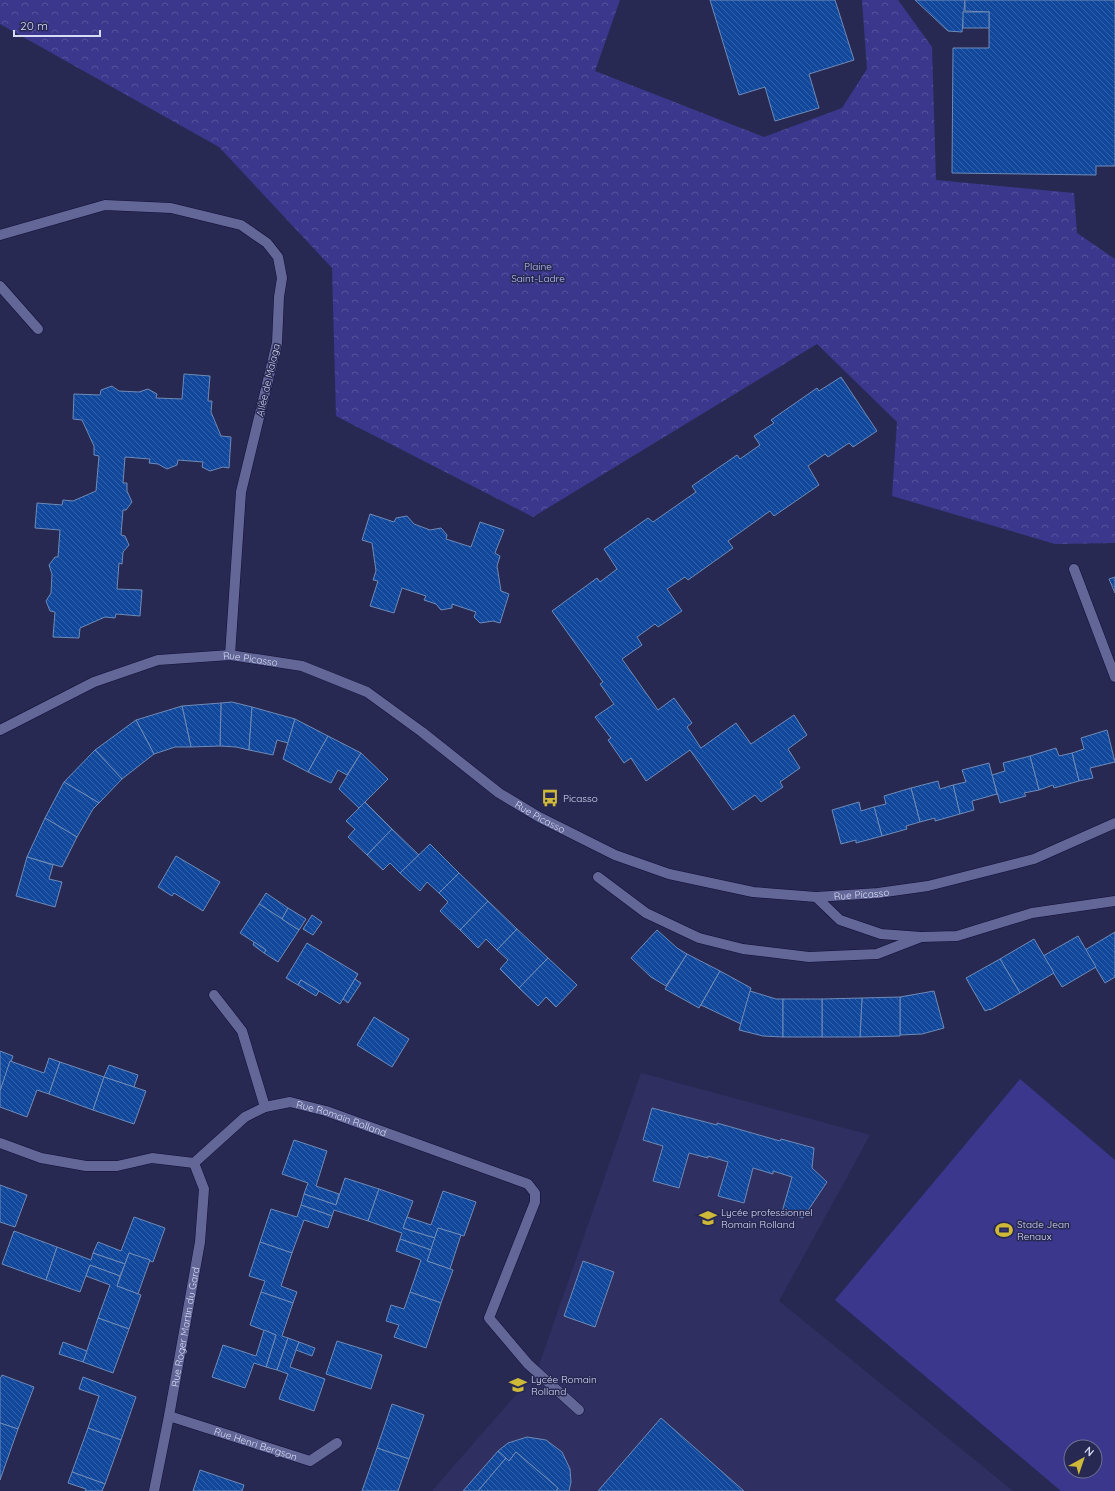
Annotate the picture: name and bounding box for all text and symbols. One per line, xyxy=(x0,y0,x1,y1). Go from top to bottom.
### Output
scale bar xyxy=(14,12,100,38)
text: 20 m xyxy=(20,18,48,33)
park label: Plaine Saint-Ladre xyxy=(511,260,565,285)
street label: Allée de Malaga xyxy=(253,342,283,418)
street label: Rue Picasso xyxy=(222,648,279,669)
bus stop icon: Picasso xyxy=(540,788,560,808)
place label: Picasso xyxy=(563,792,598,805)
street label: Rue Picasso xyxy=(513,798,568,836)
street label: Rue Picasso xyxy=(833,885,890,902)
street label: Rue Romain Rolland xyxy=(295,1097,388,1139)
place label: Lycée professionnel Romain Rolland xyxy=(721,1206,813,1231)
school or university icon: Lycée professionnel Romain Rolland xyxy=(698,1208,718,1228)
place label: Stade Jean Renaux xyxy=(1017,1218,1070,1243)
sports icon: Stade Jean Renaux xyxy=(994,1220,1014,1240)
street label: Rue Roger Martin du Gard xyxy=(168,1266,202,1388)
place label: Lycée Romain Rolland xyxy=(531,1373,597,1398)
school or university icon: Lycée Romain Rolland xyxy=(508,1375,528,1395)
street label: Rue Henri Bergson xyxy=(212,1424,299,1463)
north arrow xyxy=(1063,1439,1103,1479)
text: N xyxy=(1082,1443,1097,1459)

